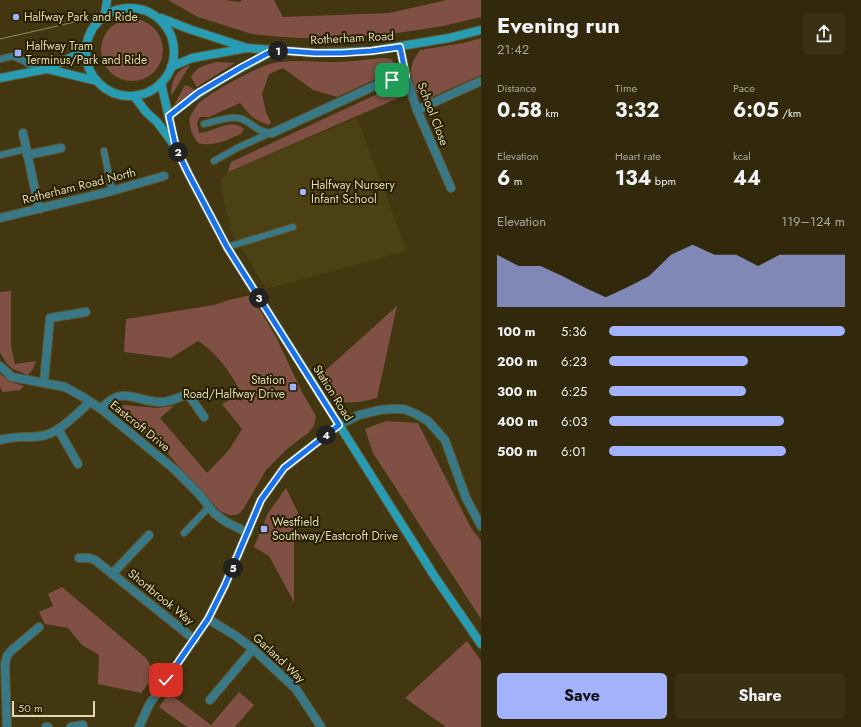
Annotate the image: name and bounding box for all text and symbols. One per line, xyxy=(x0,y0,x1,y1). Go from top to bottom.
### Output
place label: Halfway Park and Ride xyxy=(24,8,138,26)
text: Evening run xyxy=(497,9,620,41)
marker: Halfway Park and Ride xyxy=(11,12,21,22)
button: share xyxy=(803,13,845,55)
street label: Rotherham Road xyxy=(310,27,394,49)
place label: Halfway Tram Terminus/Park and Ride xyxy=(26,37,147,69)
text: 21:42 xyxy=(497,40,529,59)
pin: 1 xyxy=(268,41,288,61)
text: 1 xyxy=(275,43,281,59)
marker: Halfway Tram Terminus/Park and Ride xyxy=(13,48,23,58)
pin xyxy=(375,63,409,97)
icon: arrive xyxy=(381,69,403,91)
street label: School Close xyxy=(413,80,453,148)
text: Distance xyxy=(497,80,536,96)
text: Time xyxy=(615,80,637,96)
text: Pace xyxy=(733,80,755,96)
text: 0.58 xyxy=(497,96,542,125)
text: 3:32 xyxy=(615,96,659,125)
text: 6:05 xyxy=(733,96,779,125)
text: km xyxy=(542,105,559,121)
text: /km xyxy=(779,105,801,121)
pin: 2 xyxy=(168,142,188,162)
text: 2 xyxy=(174,144,182,160)
text: Elevation xyxy=(497,148,539,164)
text: Heart rate xyxy=(615,148,661,164)
text: kcal xyxy=(733,148,751,164)
street label: Rotherham Road North xyxy=(20,163,138,209)
text: 6 xyxy=(497,164,510,193)
text: 134 xyxy=(615,164,652,193)
text: 44 xyxy=(733,164,761,193)
text: m xyxy=(510,173,522,189)
text: bpm xyxy=(652,173,676,189)
place label: Halfway Nursery Infant School xyxy=(311,176,396,208)
marker: Halfway Nursery Infant School xyxy=(298,187,308,197)
text: Elevation xyxy=(497,212,546,231)
text: 119–124 m xyxy=(781,212,845,231)
pin: 3 xyxy=(249,288,269,308)
text: 3 xyxy=(256,290,262,306)
text: 100 m xyxy=(497,322,535,341)
text: 5:36 xyxy=(561,322,587,341)
text: 200 m xyxy=(497,352,537,371)
text: 6:23 xyxy=(561,352,587,371)
street label: Station Road xyxy=(309,361,357,425)
place label: Station Road/Halfway Drive xyxy=(183,371,285,403)
marker: Station Road/Halfway Drive xyxy=(288,382,298,392)
text: 300 m xyxy=(497,382,537,401)
text: 6:25 xyxy=(561,382,587,401)
street label: Eastcroft Drive xyxy=(106,396,174,456)
text: 400 m xyxy=(497,412,538,431)
text: 6:03 xyxy=(561,412,587,431)
pin: 4 xyxy=(316,425,336,445)
text: 4 xyxy=(322,427,330,443)
text: 500 m xyxy=(497,442,537,461)
text: 6:01 xyxy=(561,442,586,461)
place label: Westfield Southway/Eastcroft Drive xyxy=(272,513,398,545)
marker: Westfield Southway/Eastcroft Drive xyxy=(259,524,269,534)
pin: 5 xyxy=(223,558,243,578)
text: 5 xyxy=(229,560,237,576)
street label: Shortbrook Way xyxy=(124,565,199,630)
street label: Garland Way xyxy=(249,629,310,688)
pin xyxy=(149,663,183,697)
icon: check xyxy=(155,669,177,691)
button: Save xyxy=(497,673,667,719)
button: Share xyxy=(675,673,845,719)
scale bar xyxy=(12,699,95,718)
text: 50 m xyxy=(18,700,43,716)

